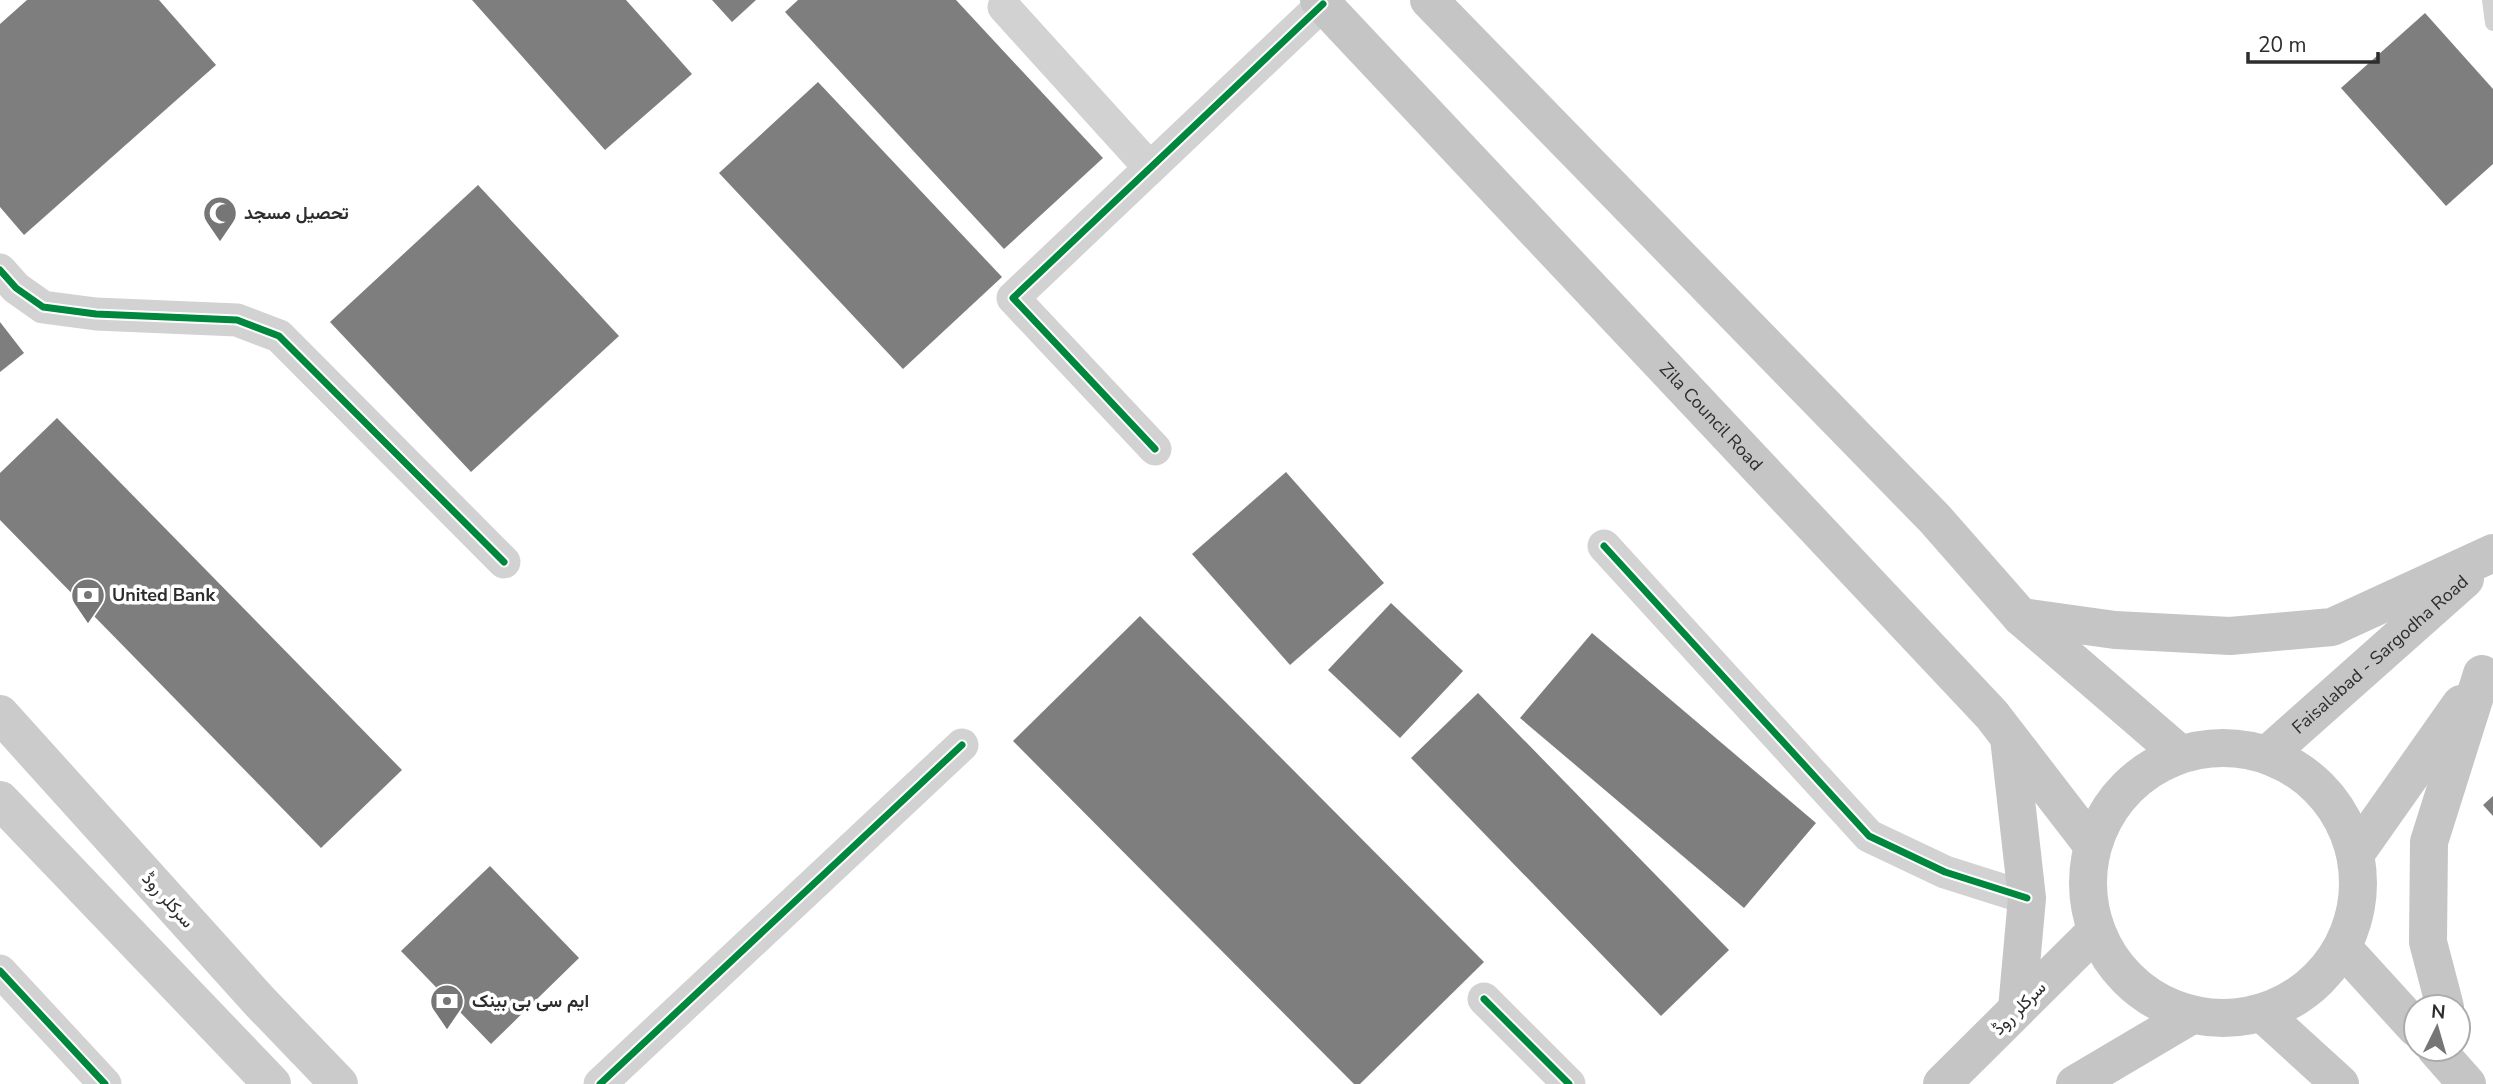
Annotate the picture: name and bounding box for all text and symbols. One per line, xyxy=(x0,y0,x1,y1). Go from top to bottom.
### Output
scale bar xyxy=(2248,21,2378,65)
text: 20 m xyxy=(2258,31,2307,59)
mosque icon: تحصیل مسجد xyxy=(201,194,239,243)
place label: تحصیل مسجد xyxy=(244,201,349,225)
street label: Zila Council Road xyxy=(1654,357,1768,476)
street label: Faisalabad - Sargodha Road xyxy=(2287,570,2473,739)
bank icon: United Bank xyxy=(69,576,107,625)
place label: United Bank xyxy=(112,583,215,607)
street label: سرکلر روڈ xyxy=(137,867,199,933)
street label: سرکلر روڈ xyxy=(1987,976,2051,1040)
bank icon: ایم سی بی بینک xyxy=(428,982,466,1031)
place label: ایم سی بی بینک xyxy=(472,989,589,1013)
north arrow xyxy=(2402,993,2472,1063)
text: N xyxy=(2430,998,2447,1026)

